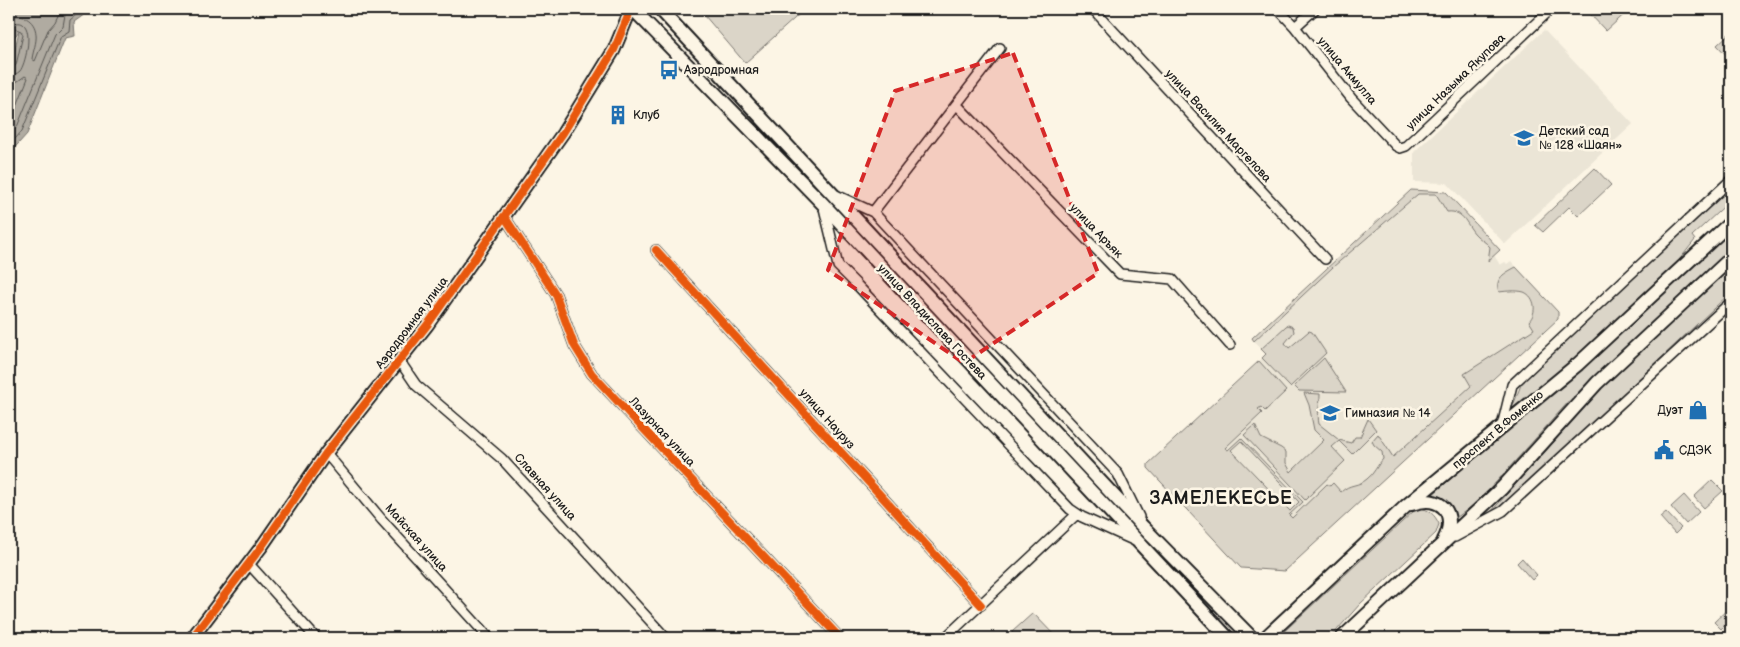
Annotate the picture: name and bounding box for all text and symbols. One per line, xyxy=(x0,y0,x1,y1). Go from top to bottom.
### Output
street label: улица Назыма Якупова xyxy=(1403,31,1509,133)
street label: улица Акмулла xyxy=(1314,34,1380,108)
bus stop icon: Аэродромная xyxy=(658,59,680,81)
place label: Аэродромная xyxy=(683,63,759,78)
street label: улица Василия Маргелова xyxy=(1162,66,1274,186)
building icon: Клуб xyxy=(607,104,629,126)
place label: Клуб xyxy=(633,108,660,123)
place label: Детский сад № 128 «Шаян» xyxy=(1539,124,1623,153)
school or university icon: Детский сад № 128 «Шаян» xyxy=(1513,127,1535,149)
street label: улица Аръяк xyxy=(1066,201,1126,262)
street label: улица Владислава Гостева xyxy=(874,261,990,383)
street label: Аэродромная улица xyxy=(372,274,452,373)
street label: улица Науруз xyxy=(796,386,858,452)
street label: проспект В.Фоменко xyxy=(1449,388,1547,472)
street label: Лазурная улица xyxy=(625,393,698,470)
shop icon: Дуэт xyxy=(1687,399,1709,421)
school or university icon: Гимназия № 14 xyxy=(1319,402,1341,424)
place label: Дуэт xyxy=(1657,403,1683,418)
place label: Гимназия № 14 xyxy=(1345,406,1431,421)
public building icon: СДЭК xyxy=(1653,439,1675,461)
place label: СДЭК xyxy=(1679,443,1712,458)
street label: Славная улица xyxy=(511,450,579,524)
district label: ЗАМЕЛЕКЕСЬЕ xyxy=(1149,488,1293,509)
street label: Майская улица xyxy=(382,501,450,575)

